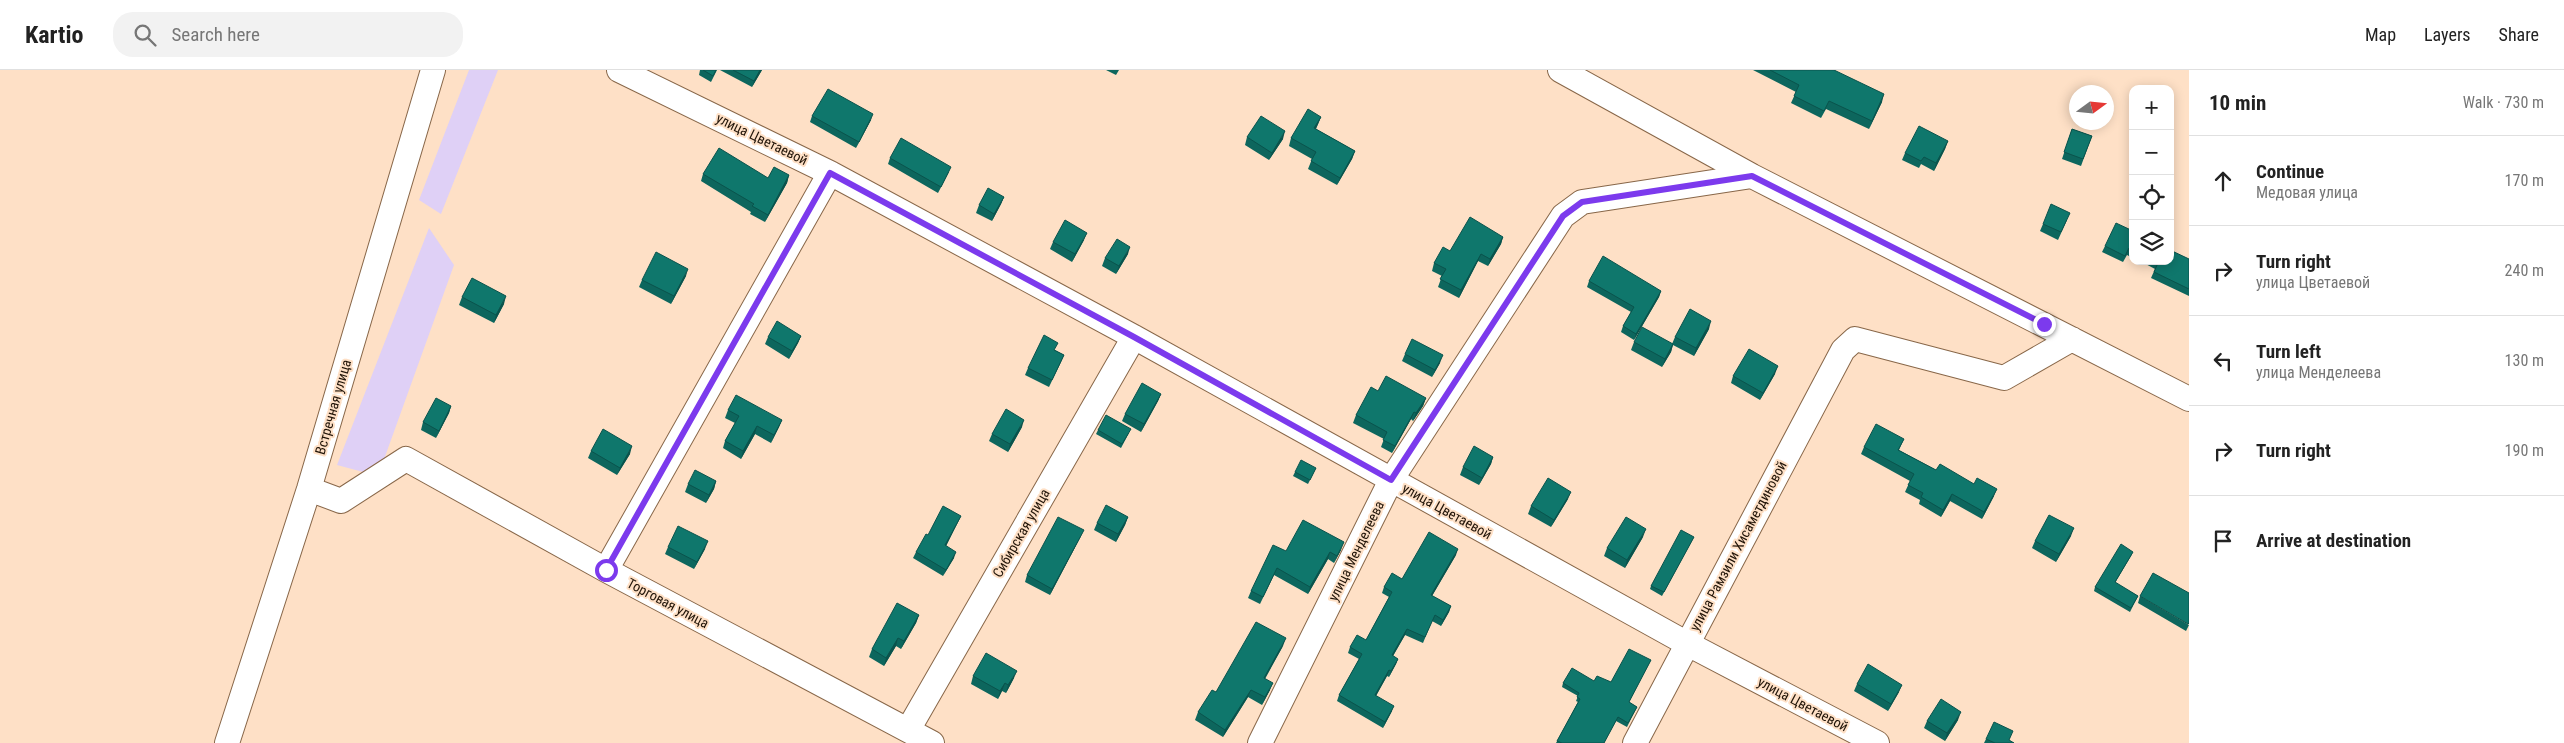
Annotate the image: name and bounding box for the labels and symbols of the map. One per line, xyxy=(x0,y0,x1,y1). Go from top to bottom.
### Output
north arrow xyxy=(2069,85,2114,130)
street label: улица Цветаевой xyxy=(714,110,810,168)
route end xyxy=(2033,313,2056,336)
street label: Встречная улица xyxy=(312,358,354,456)
street label: улица Рамзили Хисаметдиновой xyxy=(1686,458,1790,634)
street label: улица Цветаевой xyxy=(1399,480,1495,542)
street label: Сибирская улица xyxy=(989,486,1053,580)
street label: улица Менделеева xyxy=(1325,498,1387,604)
route start xyxy=(595,559,618,582)
street label: Торговая улица xyxy=(624,575,712,631)
street label: улица Цветаевой xyxy=(1755,673,1851,735)

